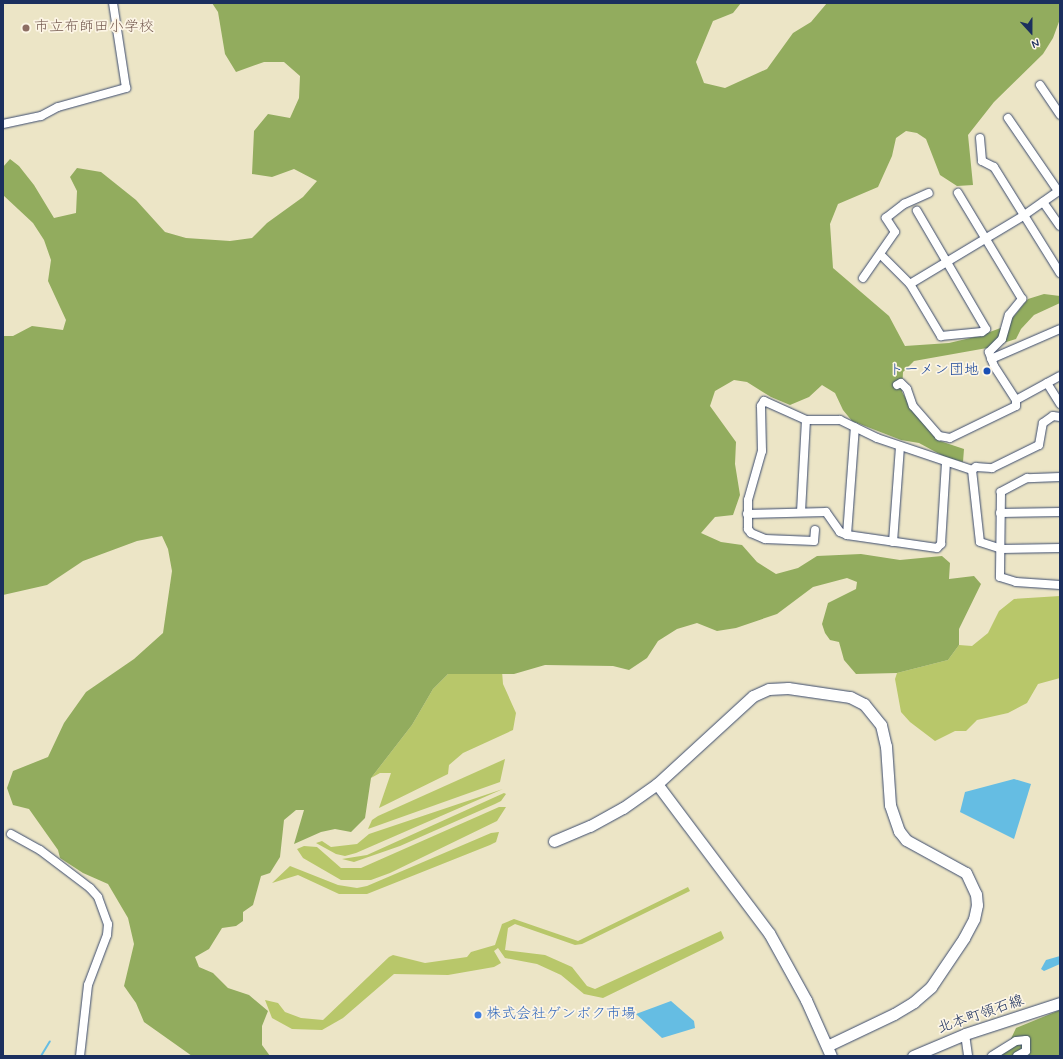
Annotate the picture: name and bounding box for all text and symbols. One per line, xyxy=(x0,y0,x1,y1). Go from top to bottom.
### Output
north arrow xyxy=(1011,12,1051,52)
place label: 市立布師田小学校 xyxy=(34,19,154,37)
marker: 市立布師田小学校 xyxy=(21,23,31,33)
text: N xyxy=(1029,35,1041,51)
place label: トーメン団地 xyxy=(889,362,979,380)
marker: トーメン団地 xyxy=(982,366,992,376)
street label: 北本町領石線 xyxy=(936,992,1026,1038)
place label: 株式会社ゲンボク市場 xyxy=(486,1006,636,1024)
marker: 株式会社ゲンボク市場 xyxy=(473,1010,483,1020)

